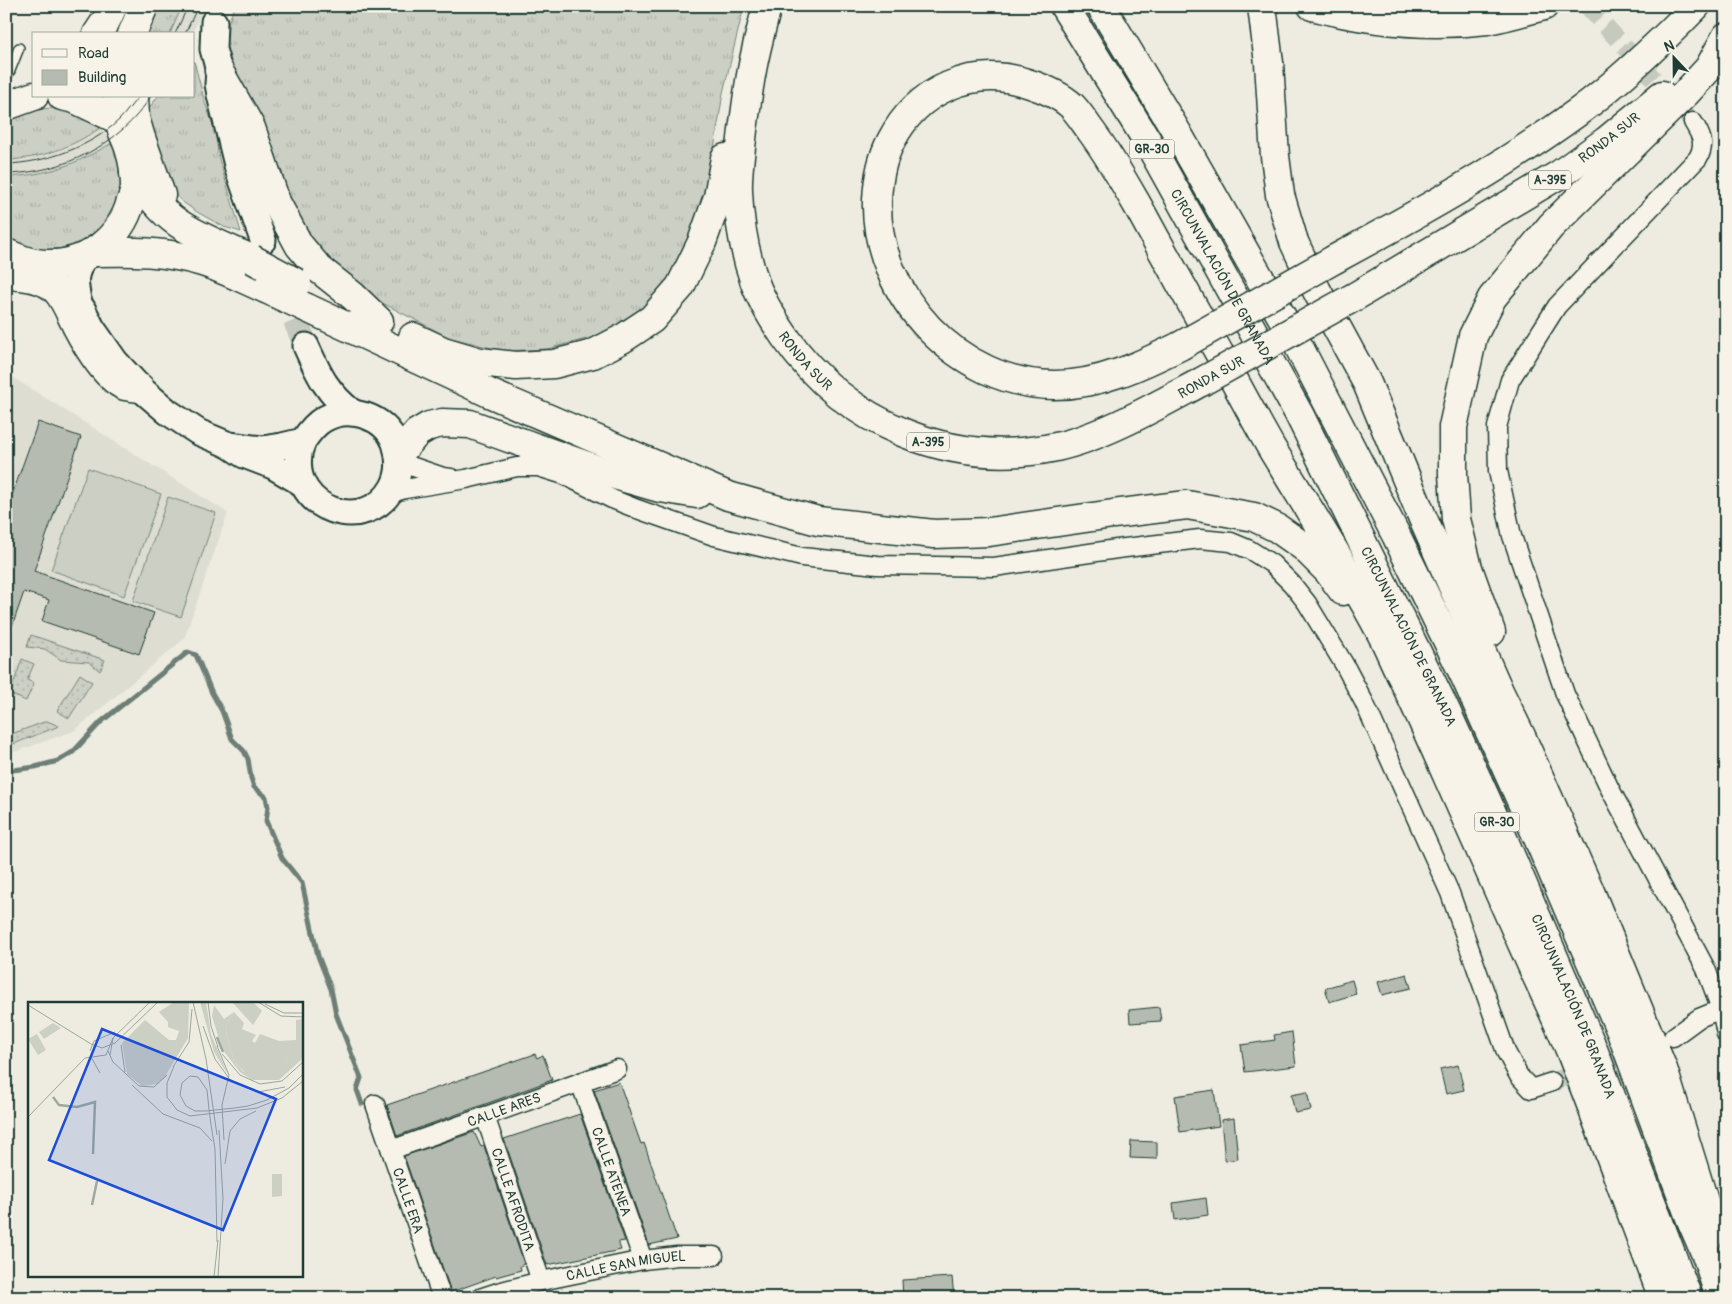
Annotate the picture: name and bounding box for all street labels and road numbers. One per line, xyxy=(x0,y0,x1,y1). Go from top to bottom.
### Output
street label: RONDA SUR xyxy=(1576,109,1644,167)
road number: GR-30 xyxy=(1130,140,1174,158)
road number: A-395 xyxy=(1529,170,1571,190)
street label: CIRCUNVALACIÓN DE GRANADA xyxy=(1167,186,1278,368)
street label: RONDA SUR xyxy=(775,328,836,394)
street label: RONDA SUR xyxy=(1175,352,1247,403)
road number: A-395 xyxy=(907,432,949,452)
street label: CIRCUNVALACIÓN DE GRANADA xyxy=(1357,544,1460,729)
road number: GR-30 xyxy=(1474,812,1520,832)
street label: CIRCUNVALACIÓN DE GRANADA xyxy=(1527,912,1619,1101)
street label: CALLE ARES xyxy=(465,1089,543,1131)
street label: CALLE ATENEA xyxy=(588,1125,635,1218)
street label: CALLE AFRODITA xyxy=(487,1146,538,1253)
street label: CALLE ERA xyxy=(389,1165,427,1236)
street label: CALLE SAN MIGUEL xyxy=(565,1248,686,1285)

